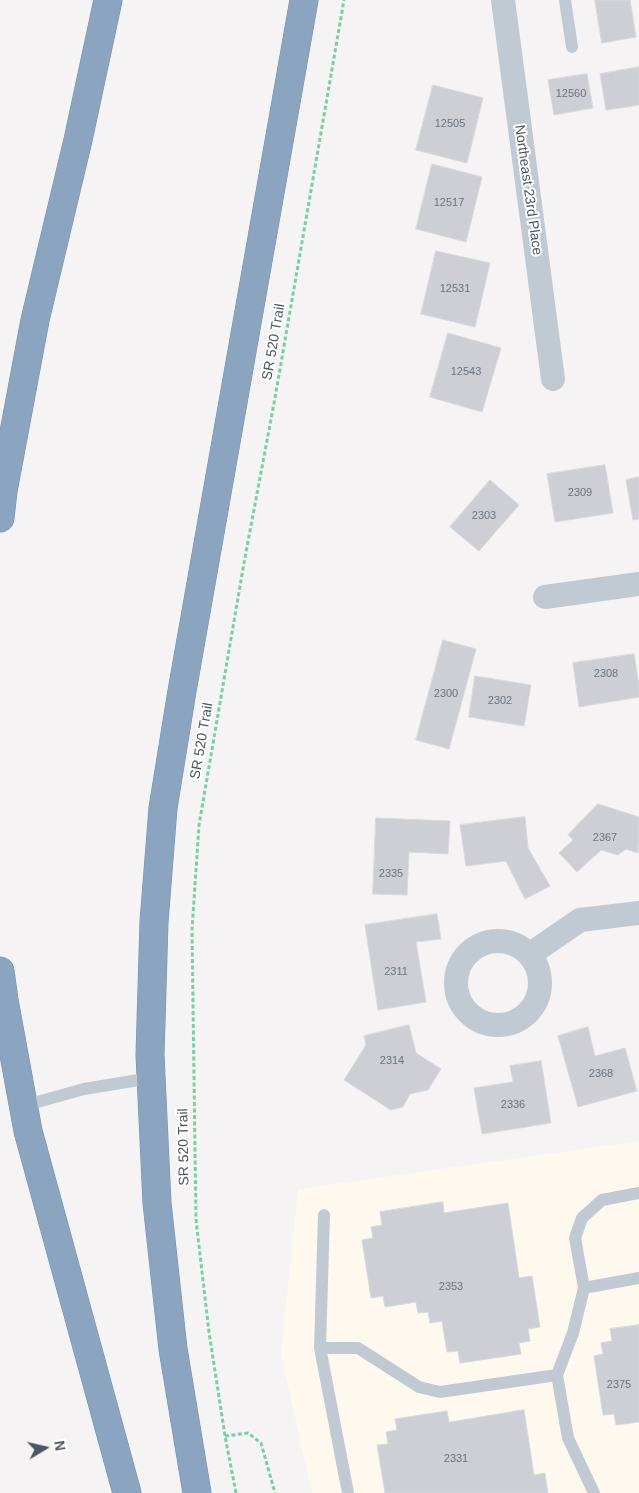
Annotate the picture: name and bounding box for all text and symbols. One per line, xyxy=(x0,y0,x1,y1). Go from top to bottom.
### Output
house number: 12560 xyxy=(556,87,586,101)
house number: 12505 xyxy=(435,117,465,131)
street label: Northeast 23rd Place xyxy=(511,124,545,256)
house number: 12517 xyxy=(434,196,464,210)
house number: 12531 xyxy=(440,282,470,296)
street label: SR 520 Trail xyxy=(259,302,289,382)
house number: 12543 xyxy=(451,365,481,379)
house number: 2309 xyxy=(568,486,592,500)
house number: 2303 xyxy=(472,509,496,523)
house number: 2308 xyxy=(594,667,618,681)
house number: 2300 xyxy=(434,687,458,701)
house number: 2302 xyxy=(488,694,512,708)
street label: SR 520 Trail xyxy=(187,701,217,781)
house number: 2367 xyxy=(593,831,617,845)
house number: 2335 xyxy=(379,867,403,881)
house number: 2311 xyxy=(384,965,408,979)
house number: 2314 xyxy=(380,1054,404,1068)
house number: 2368 xyxy=(589,1067,613,1081)
house number: 2336 xyxy=(501,1098,525,1112)
street label: SR 520 Trail xyxy=(175,1108,193,1186)
house number: 2353 xyxy=(439,1280,463,1294)
house number: 2375 xyxy=(607,1378,631,1392)
north arrow xyxy=(20,1423,70,1473)
text: N xyxy=(51,1439,69,1452)
house number: 2331 xyxy=(444,1452,468,1466)

